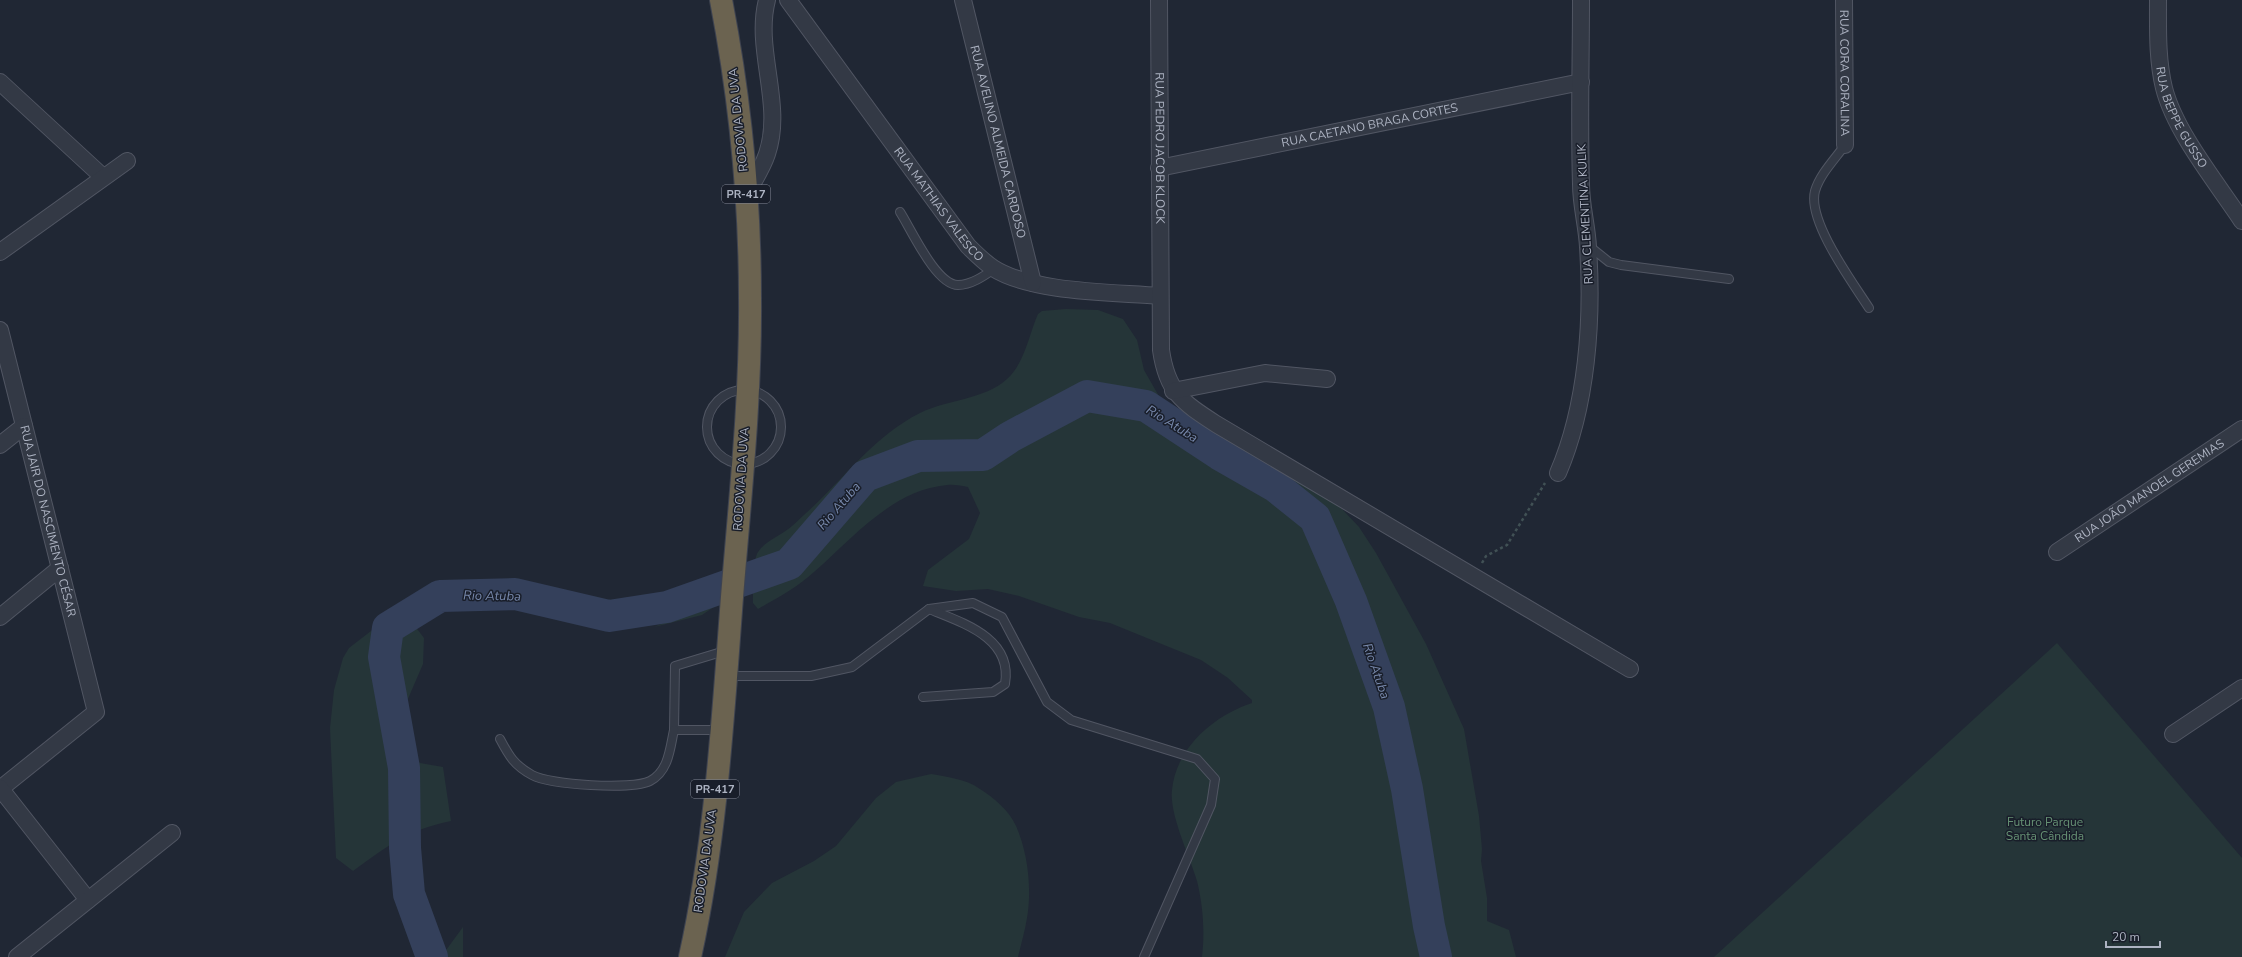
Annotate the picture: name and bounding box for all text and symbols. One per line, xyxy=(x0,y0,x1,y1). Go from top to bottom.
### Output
street label: RUA CORA CORALINA xyxy=(1836,10,1853,136)
street label: RUA AVELINO ALMEIDA CARDOSO xyxy=(966,44,1030,240)
street label: RUA BEPPE GUSSO xyxy=(2152,66,2211,171)
street label: RODOVIA DA UVA xyxy=(725,67,751,173)
street label: RUA PEDRO JACOB KLOCK xyxy=(1151,72,1168,224)
street label: RUA CAETANO BRAGA CORTES xyxy=(1280,99,1459,151)
street label: RUA CLEMENTINA KULIK xyxy=(1573,143,1597,285)
street label: RUA MATHIAS VALESCO xyxy=(890,144,987,265)
road number: PR-417 xyxy=(722,185,770,203)
water label: Rio Atuba xyxy=(1143,401,1201,447)
street label: RUA JAIR DO NASCIMENTO CÉSAR xyxy=(16,424,80,619)
street label: RODOVIA DA UVA xyxy=(729,426,753,531)
street label: RUA JOÃO MANOEL GEREMIAS xyxy=(2072,435,2227,546)
water label: Rio Atuba xyxy=(813,478,865,534)
water label: Rio Atuba xyxy=(463,586,521,606)
water label: Rio Atuba xyxy=(1358,641,1394,701)
road number: PR-417 xyxy=(691,780,739,798)
street label: RODOVIA DA UVA xyxy=(690,808,720,914)
park label: Futuro Parque Santa Cândida xyxy=(2006,814,2084,844)
scale bar xyxy=(2106,923,2160,949)
text: 20 m xyxy=(2112,929,2140,945)

